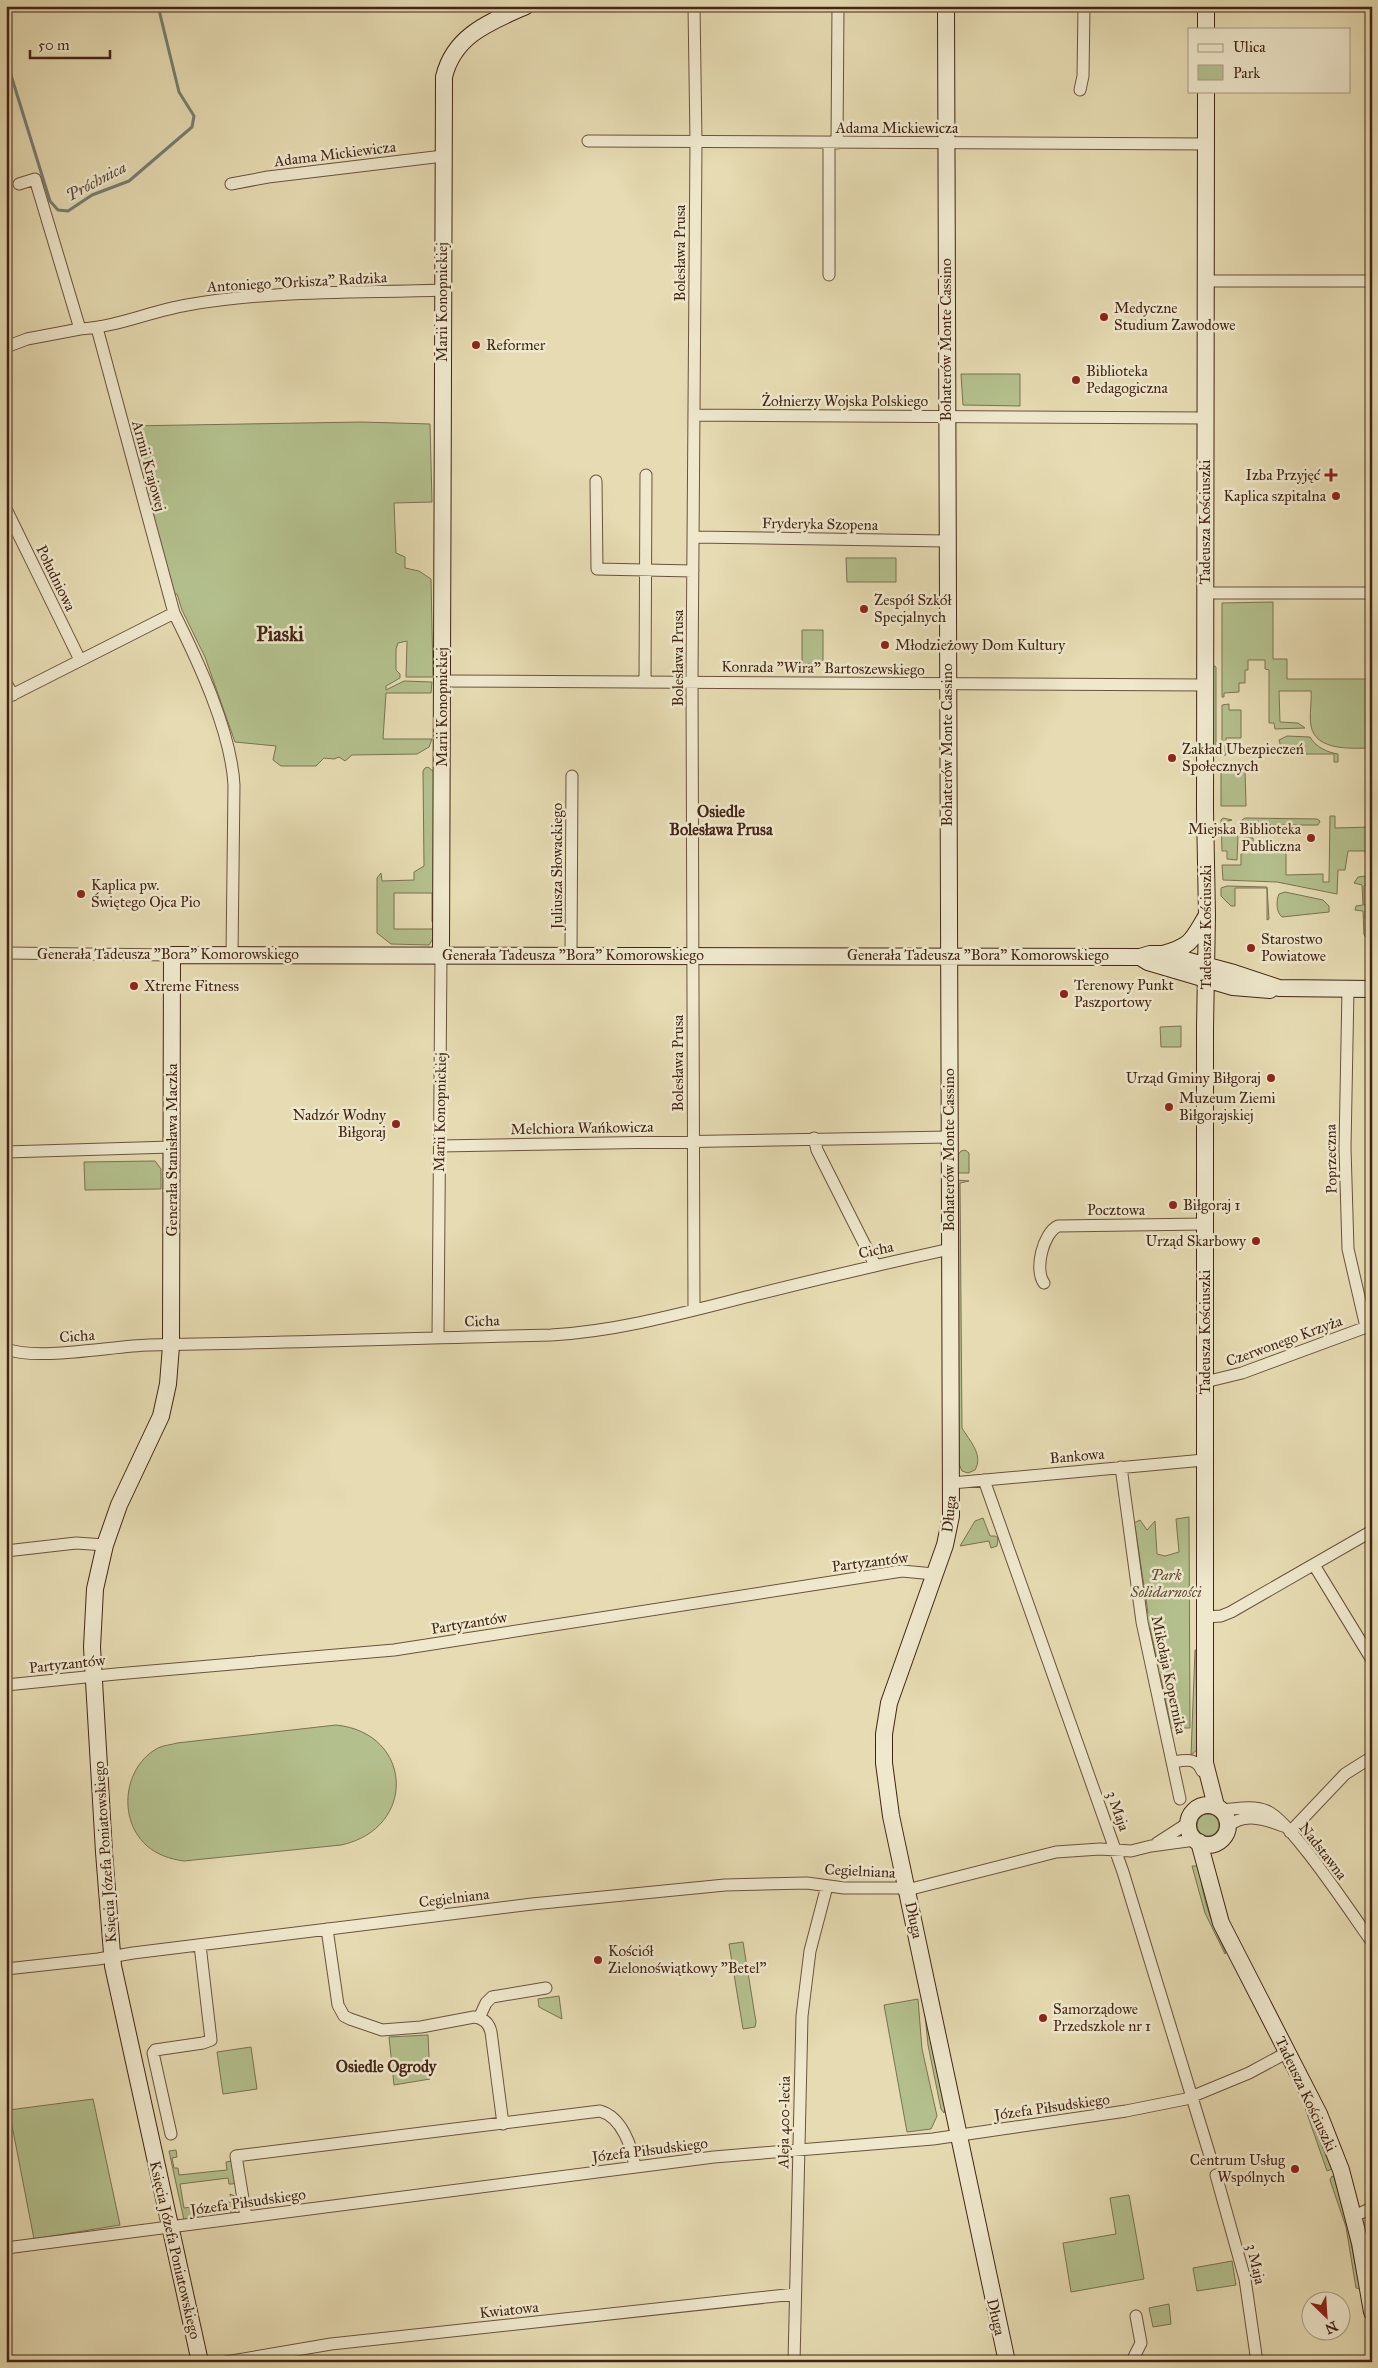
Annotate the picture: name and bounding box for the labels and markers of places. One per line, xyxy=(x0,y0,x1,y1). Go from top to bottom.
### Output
place label: Medyczne Studium Zawodowe xyxy=(1114,299,1235,334)
marker: Medyczne Studium Zawodowe xyxy=(1098,311,1110,323)
place label: Reformer xyxy=(486,336,546,354)
marker: Reformer xyxy=(470,339,482,351)
place label: Biblioteka Pedagogiczna xyxy=(1086,362,1168,397)
marker: Biblioteka Pedagogiczna xyxy=(1070,374,1082,386)
place label: Izba Przyjęć xyxy=(1246,466,1321,484)
marker: Izba Przyjęć xyxy=(1324,468,1338,482)
place label: Kaplica szpitalna xyxy=(1223,487,1327,505)
marker: Kaplica szpitalna xyxy=(1330,490,1342,502)
place label: Zespół Szkół Specjalnych xyxy=(874,591,952,626)
marker: Zespół Szkół Specjalnych xyxy=(858,603,870,615)
place label: Młodzieżowy Dom Kultury xyxy=(895,636,1066,654)
marker: Młodzieżowy Dom Kultury xyxy=(879,639,891,651)
place label: Zakład Ubezpieczeń Społecznych xyxy=(1182,740,1304,775)
marker: Zakład Ubezpieczeń Społecznych xyxy=(1166,752,1178,764)
place label: Miejska Biblioteka Publiczna xyxy=(1188,820,1302,855)
marker: Miejska Biblioteka Publiczna xyxy=(1305,832,1317,844)
place label: Kaplica pw. Świętego Ojca Pio xyxy=(91,876,201,911)
marker: Kaplica pw. Świętego Ojca Pio xyxy=(75,888,87,900)
place label: Starostwo Powiatowe xyxy=(1261,930,1326,965)
marker: Starostwo Powiatowe xyxy=(1245,942,1257,954)
place label: Terenowy Punkt Paszportowy xyxy=(1074,976,1175,1011)
place label: Xtreme Fitness xyxy=(144,977,239,995)
marker: Xtreme Fitness xyxy=(128,980,140,992)
marker: Terenowy Punkt Paszportowy xyxy=(1058,988,1070,1000)
place label: Urząd Gminy Biłgoraj xyxy=(1126,1069,1261,1087)
marker: Urząd Gminy Biłgoraj xyxy=(1265,1072,1277,1084)
place label: Muzeum Ziemi Biłgorajskiej xyxy=(1179,1089,1276,1124)
marker: Muzeum Ziemi Biłgorajskiej xyxy=(1163,1101,1175,1113)
place label: Nadzór Wodny Biłgoraj xyxy=(293,1106,387,1141)
marker: Nadzór Wodny Biłgoraj xyxy=(390,1118,402,1130)
place label: Biłgoraj 1 xyxy=(1183,1196,1241,1214)
marker: Biłgoraj 1 xyxy=(1167,1199,1179,1211)
place label: Urząd Skarbowy xyxy=(1146,1232,1247,1250)
marker: Urząd Skarbowy xyxy=(1250,1235,1262,1247)
place label: Kościół Zielonoświątkowy "Betel" xyxy=(608,1942,766,1977)
marker: Kościół Zielonoświątkowy "Betel" xyxy=(592,1954,604,1966)
place label: Samorządowe Przedszkole nr 1 xyxy=(1053,2000,1151,2035)
marker: Samorządowe Przedszkole nr 1 xyxy=(1037,2012,1049,2024)
place label: Centrum Usług Wspólnych xyxy=(1190,2151,1286,2186)
marker: Centrum Usług Wspólnych xyxy=(1289,2163,1301,2175)

